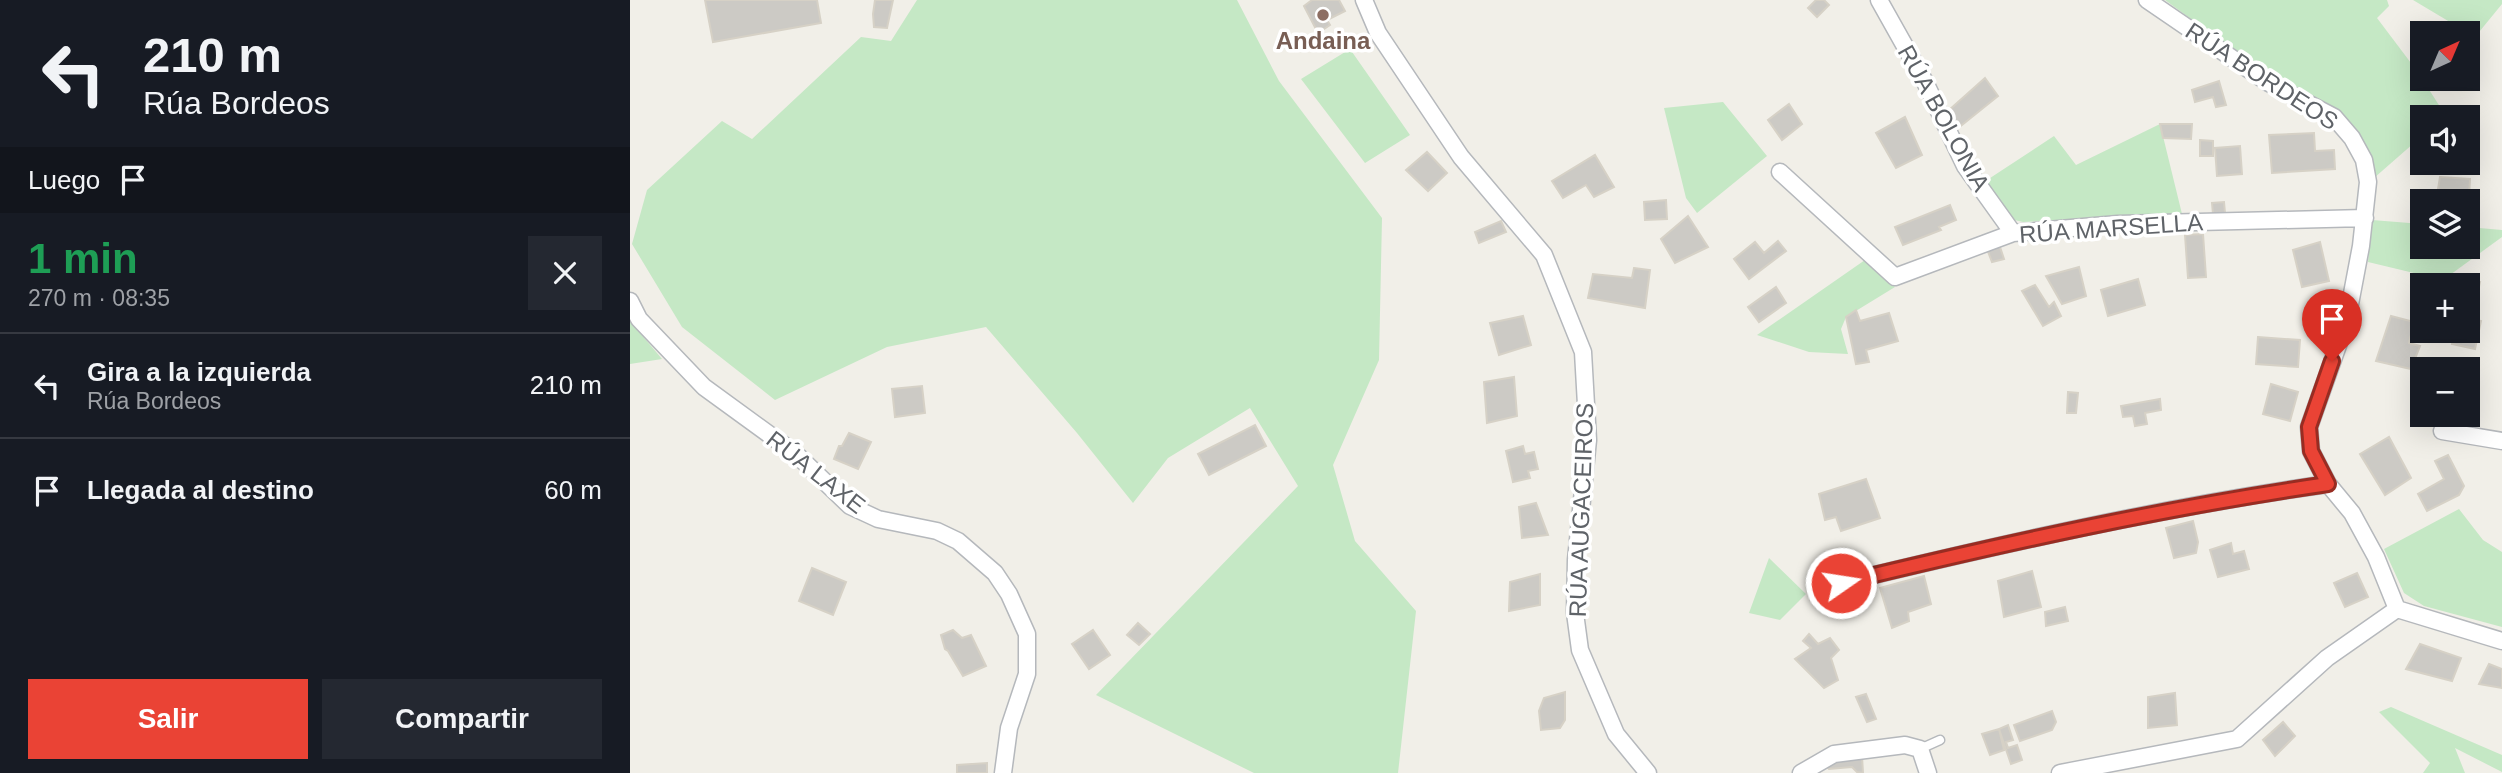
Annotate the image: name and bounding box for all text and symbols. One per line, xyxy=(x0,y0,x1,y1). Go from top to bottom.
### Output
marker: Andaina xyxy=(1315,7,1331,23)
street label: RÚA BORDEOS xyxy=(2181,17,2343,135)
north arrow xyxy=(2410,21,2480,91)
map controls xyxy=(2410,21,2480,427)
place label: Andaina xyxy=(1276,27,1371,54)
icon: left xyxy=(28,28,119,119)
text: 210 m xyxy=(143,28,282,82)
street label: RÚA BOLONIA xyxy=(1893,40,1995,196)
text: Rúa Bordeos xyxy=(143,85,330,121)
button: sound xyxy=(2410,105,2480,175)
icon: arrive xyxy=(114,161,152,199)
text: Luego xyxy=(28,165,100,195)
button: layers xyxy=(2410,189,2480,259)
street label: RÚA MARSELLA xyxy=(2018,208,2204,248)
text: 1 min xyxy=(28,235,138,282)
button: close xyxy=(528,236,602,310)
button: + xyxy=(2410,273,2480,343)
text: 270 m · 08:35 xyxy=(28,285,170,311)
pin xyxy=(2302,289,2362,361)
icon: arrive xyxy=(2313,300,2351,338)
text: Gira a la izquierda xyxy=(87,357,311,387)
button: − xyxy=(2410,357,2480,427)
icon: left xyxy=(28,367,66,405)
text: 210 m xyxy=(530,370,602,400)
text: Rúa Bordeos xyxy=(87,388,221,414)
street label: RÚA AUGACEIROS xyxy=(1564,402,1598,618)
street label: RÚA LAXE xyxy=(761,425,871,519)
icon: arrive xyxy=(28,472,66,510)
text: Llegada al destino xyxy=(87,475,314,505)
text: 60 m xyxy=(544,475,602,505)
position arrow xyxy=(1804,546,1878,620)
button: Salir xyxy=(28,679,308,759)
button: Compartir xyxy=(322,679,602,759)

